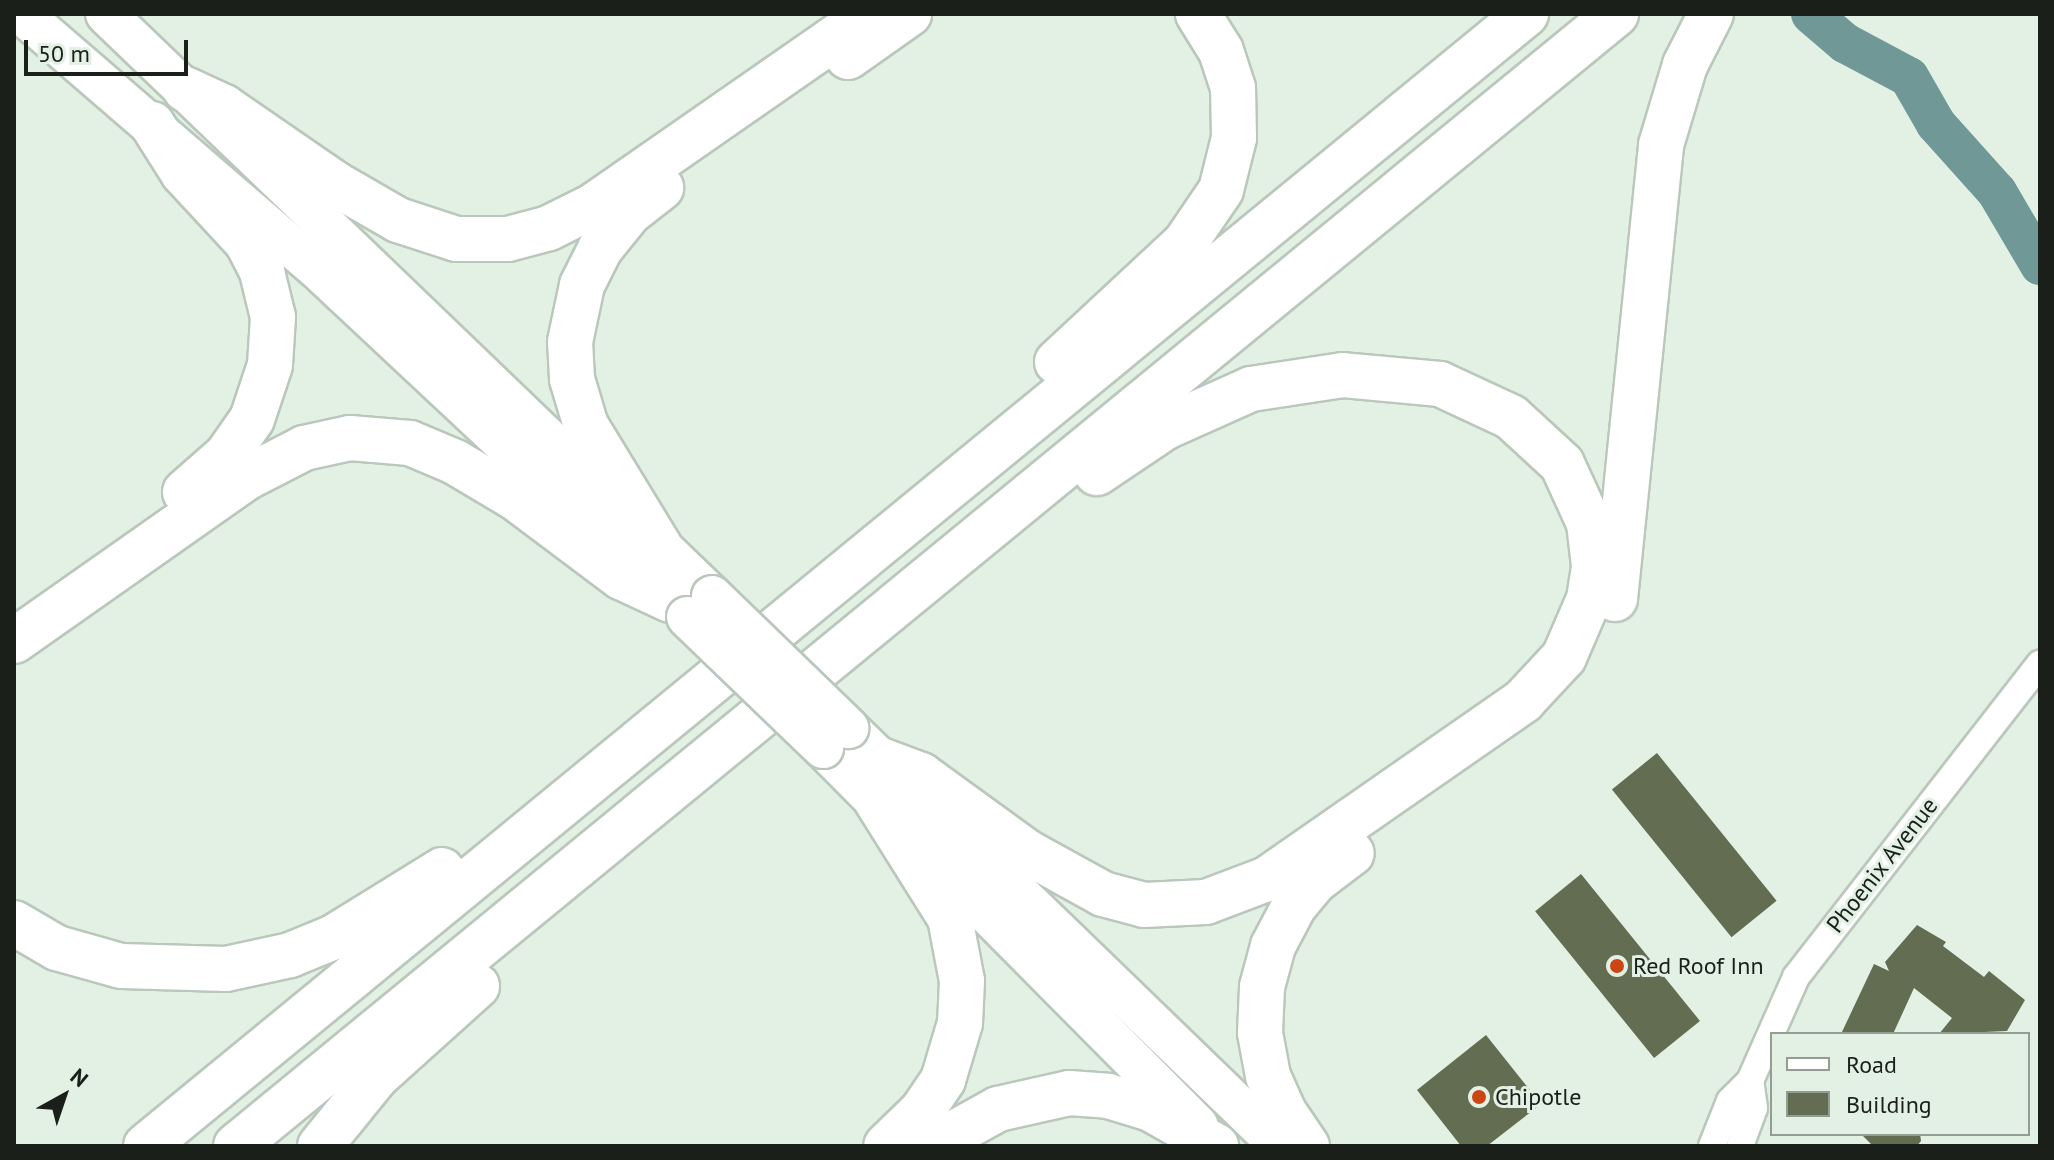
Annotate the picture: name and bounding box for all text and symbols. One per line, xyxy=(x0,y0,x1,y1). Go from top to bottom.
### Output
scale bar xyxy=(28,24,192,74)
text: 50 m xyxy=(38,38,90,69)
street label: Phoenix Avenue xyxy=(1820,791,1944,939)
place label: Red Roof Inn xyxy=(1633,952,1764,980)
marker: Red Roof Inn xyxy=(1608,957,1626,975)
legend xyxy=(1770,1032,2030,1136)
text: Road xyxy=(1846,1049,1897,1080)
north arrow xyxy=(24,1056,104,1136)
text: N xyxy=(65,1062,94,1093)
place label: Chipotle xyxy=(1495,1083,1581,1111)
marker: Chipotle xyxy=(1470,1088,1488,1106)
text: Building xyxy=(1846,1089,1932,1120)

